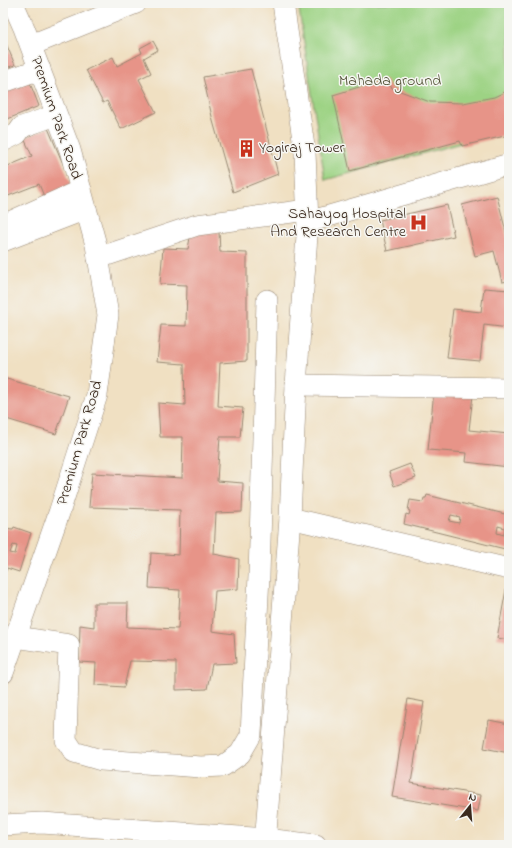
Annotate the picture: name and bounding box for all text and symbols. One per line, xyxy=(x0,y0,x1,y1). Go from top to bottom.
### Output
street label: Premium Park Road xyxy=(24,53,88,183)
park label: Mahada ground xyxy=(339,69,441,93)
place label: Yogiraj Tower xyxy=(259,136,345,160)
building icon: Yogiraj Tower xyxy=(236,138,256,158)
place label: Sahayog Hospital And Research Centre xyxy=(270,202,407,244)
hospital icon: Sahayog Hospital And Research Centre xyxy=(409,213,429,233)
street label: Premium Park Road xyxy=(51,378,109,508)
north arrow xyxy=(450,786,490,826)
text: N xyxy=(467,789,479,806)

